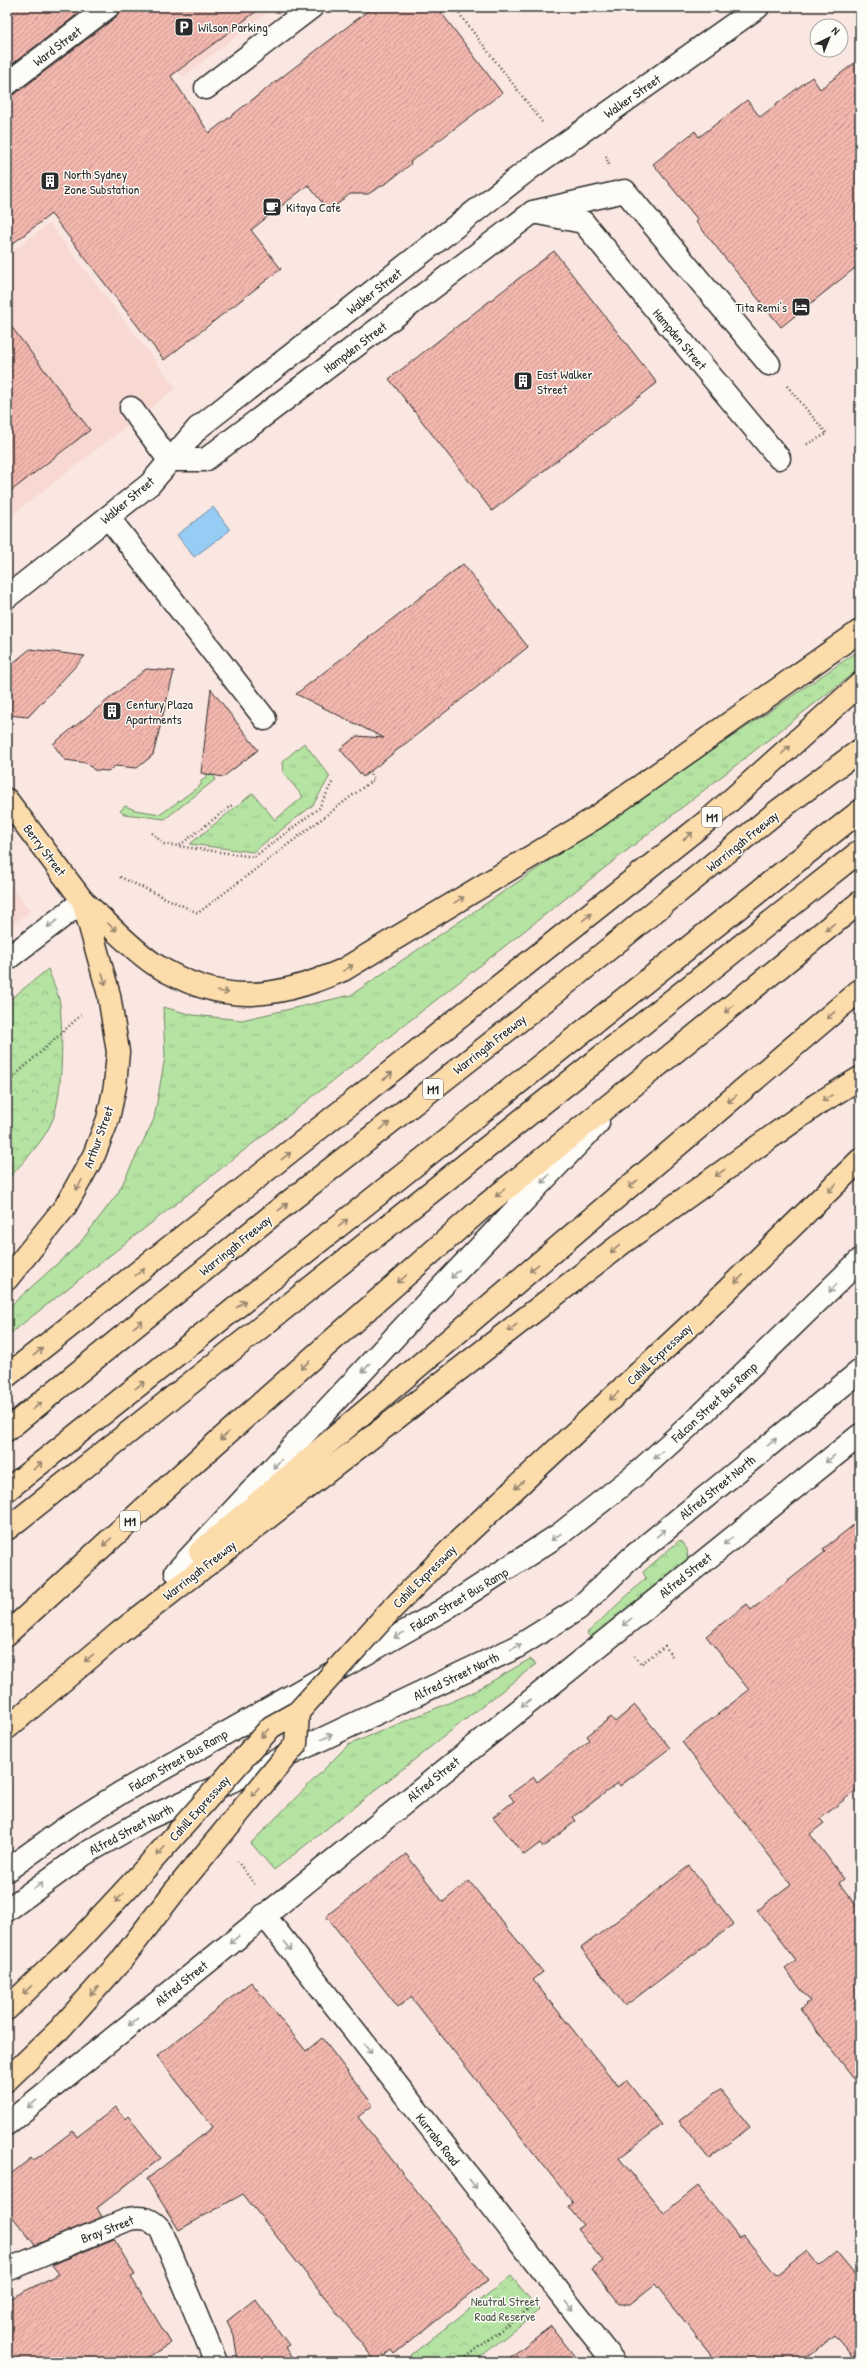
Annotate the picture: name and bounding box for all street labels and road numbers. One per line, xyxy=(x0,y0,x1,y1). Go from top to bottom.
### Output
street label: Ward Street xyxy=(29,22,85,70)
street label: Walker Street xyxy=(600,70,664,122)
street label: Walker Street xyxy=(343,263,406,318)
street label: Hampden Street xyxy=(649,305,711,374)
street label: Hampden Street xyxy=(320,317,391,377)
street label: Walker Street xyxy=(96,472,158,528)
street label: Warringah Freeway xyxy=(702,806,782,876)
road number: M1 xyxy=(702,807,722,827)
street label: Berry Street xyxy=(20,820,71,880)
street label: Warringah Freeway xyxy=(449,1009,530,1078)
road number: M1 xyxy=(423,1079,443,1099)
street label: Arthur Street xyxy=(78,1103,118,1171)
street label: Warringah Freeway xyxy=(195,1210,275,1280)
street label: Cahill Expressway xyxy=(622,1319,696,1389)
street label: Falcon Street Bus Ramp xyxy=(667,1357,761,1447)
street label: Alfred Street North xyxy=(675,1450,759,1523)
road number: M1 xyxy=(120,1511,140,1531)
street label: Warringah Freeway xyxy=(159,1535,240,1604)
street label: Cahill Expressway xyxy=(388,1540,460,1612)
street label: Alfred Street xyxy=(655,1548,716,1602)
street label: Falcon Street Bus Ramp xyxy=(406,1562,512,1636)
street label: Alfred Street North xyxy=(410,1647,502,1704)
street label: Falcon Street Bus Ramp xyxy=(125,1724,231,1796)
street label: Alfred Street xyxy=(403,1752,464,1806)
street label: Cahill Expressway xyxy=(165,1771,234,1845)
street label: Alfred Street North xyxy=(86,1799,177,1859)
street label: Alfred Street xyxy=(151,1956,212,2010)
street label: Kurraba Road xyxy=(412,2109,464,2169)
street label: Bray Street xyxy=(78,2210,137,2247)

